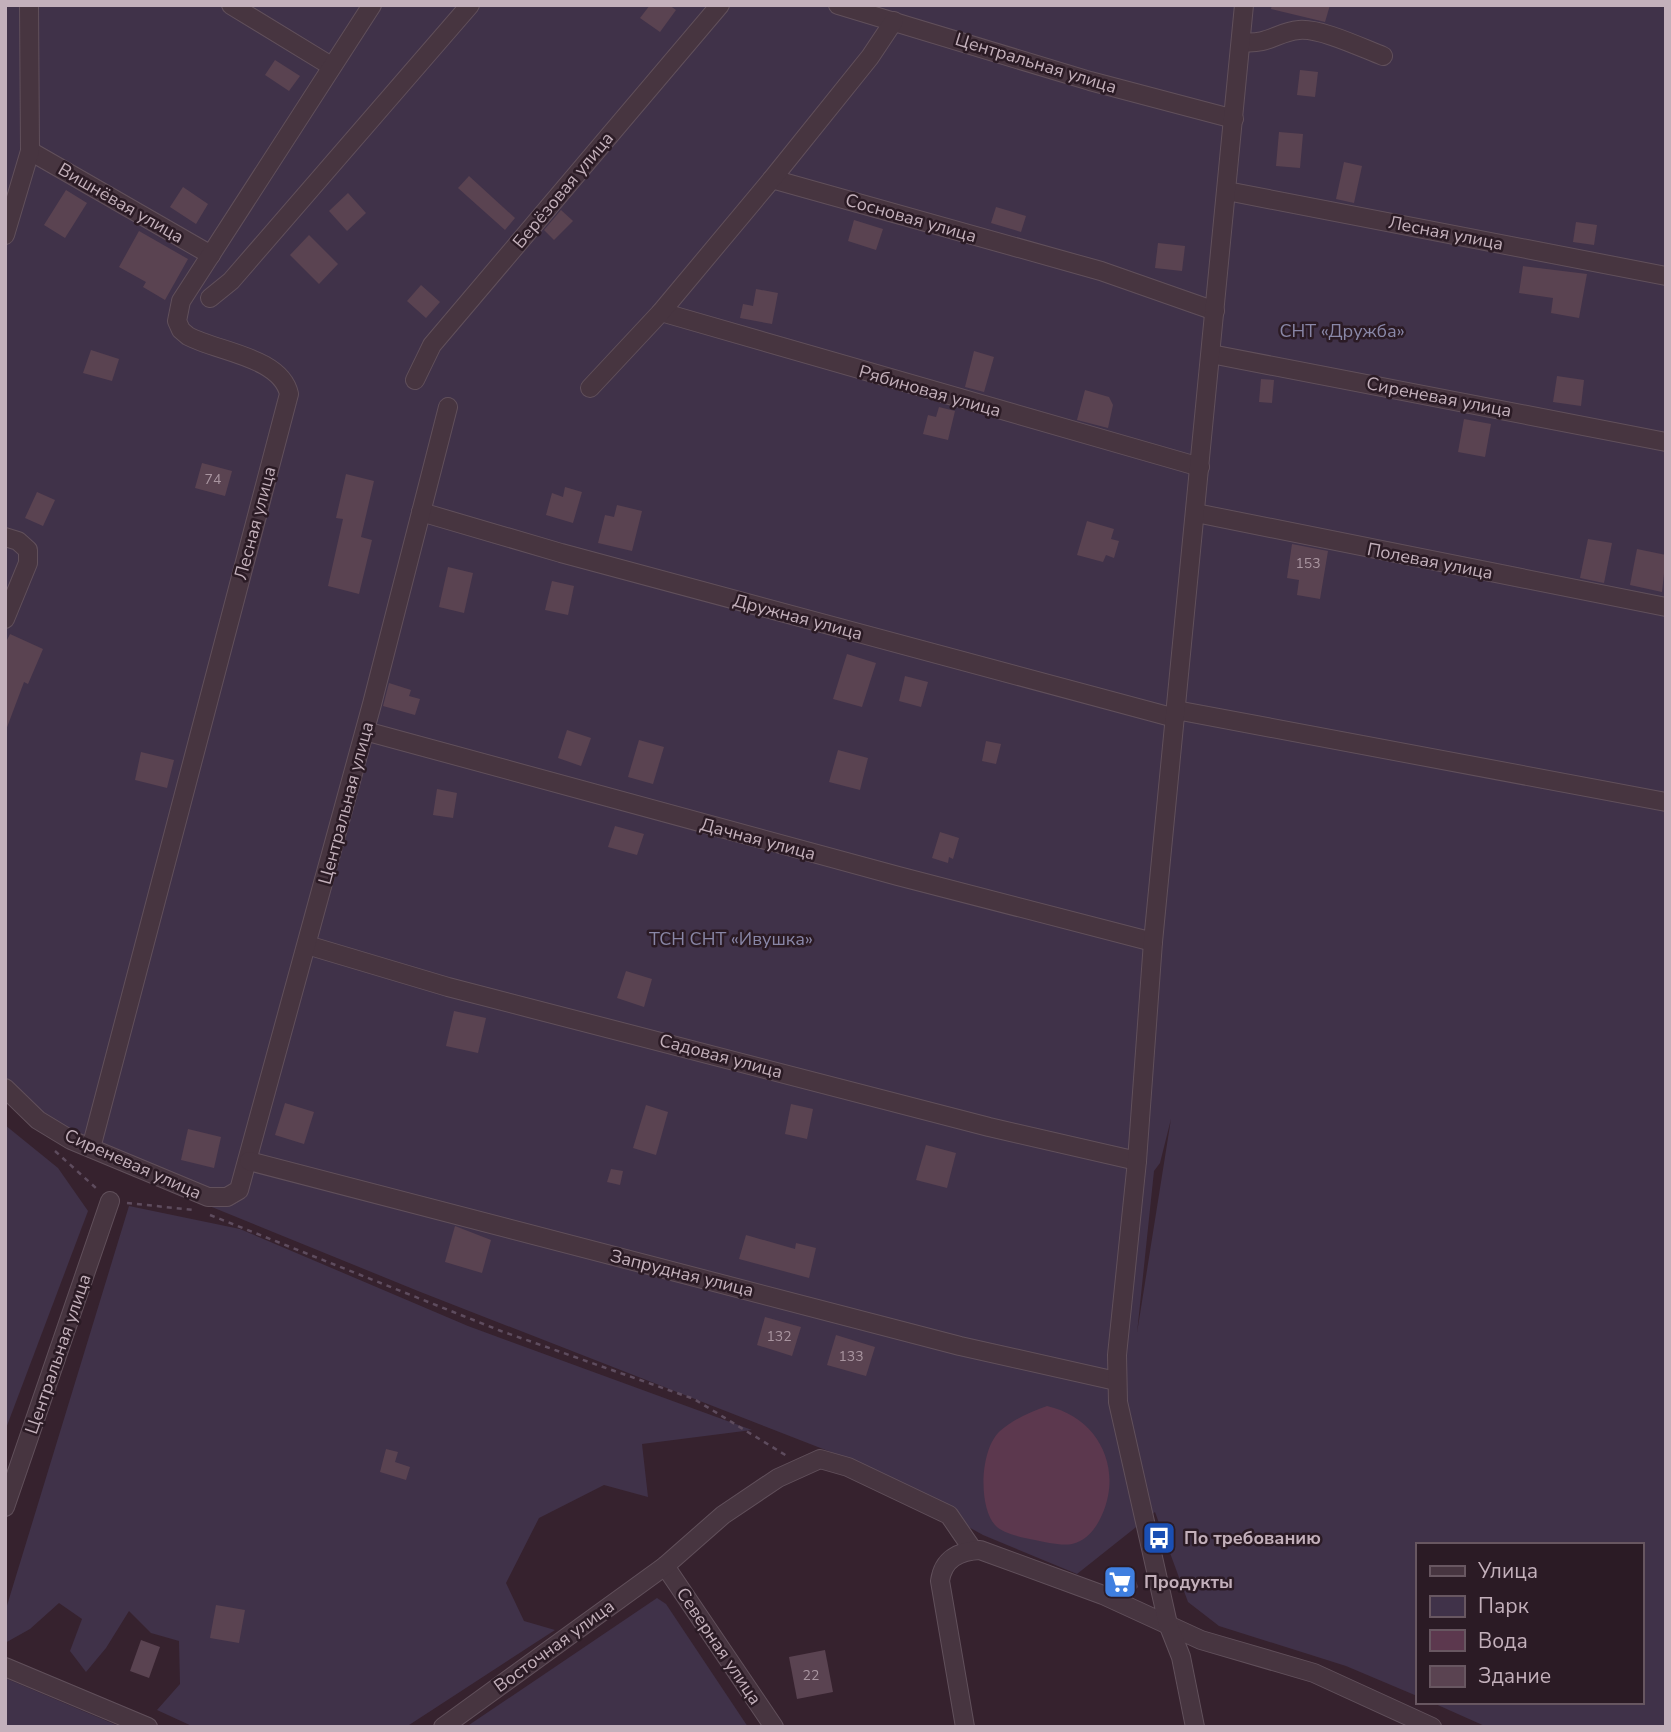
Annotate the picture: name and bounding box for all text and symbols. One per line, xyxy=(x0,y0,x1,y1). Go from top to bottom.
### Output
street label: Центральная улица xyxy=(952,27,1120,99)
street label: Берёзовая улица xyxy=(507,127,619,253)
street label: Вишнёвая улица xyxy=(54,157,188,249)
street label: Сосновая улица xyxy=(843,188,979,248)
street label: Лесная улица xyxy=(1387,210,1505,256)
park label: СНТ «Дружба» xyxy=(1279,319,1405,343)
street label: Рябиновая улица xyxy=(856,359,1004,423)
street label: Сиреневая улица xyxy=(1364,371,1514,423)
street label: Лесная улица xyxy=(228,464,282,582)
house number: 74 xyxy=(205,470,221,489)
street label: Полевая улица xyxy=(1365,537,1495,585)
house number: 153 xyxy=(1295,554,1321,573)
street label: Дружная улица xyxy=(731,588,865,646)
street label: Центральная улица xyxy=(313,719,379,887)
street label: Дачная улица xyxy=(698,812,818,866)
park label: ТСН СНТ «Ивушка» xyxy=(649,927,813,951)
street label: Садовая улица xyxy=(657,1028,785,1084)
street label: Сиреневая улица xyxy=(61,1123,205,1205)
street label: Запрудная улица xyxy=(608,1244,756,1302)
street label: Центральная улица xyxy=(19,1271,97,1437)
house number: 132 xyxy=(766,1327,792,1346)
house number: 133 xyxy=(838,1347,864,1366)
bus stop icon: По требованию xyxy=(1140,1519,1178,1557)
place label: По требованию xyxy=(1184,1526,1321,1550)
legend xyxy=(1416,1543,1643,1704)
text: Улица xyxy=(1477,1557,1538,1585)
supermarket icon: Продукты xyxy=(1101,1563,1139,1601)
place label: Продукты xyxy=(1144,1570,1233,1594)
street label: Северная улица xyxy=(671,1583,767,1709)
text: Парк xyxy=(1478,1592,1530,1620)
street label: Восточная улица xyxy=(489,1594,619,1698)
text: Вода xyxy=(1478,1627,1528,1655)
text: Здание xyxy=(1478,1662,1551,1690)
house number: 22 xyxy=(803,1666,819,1685)

